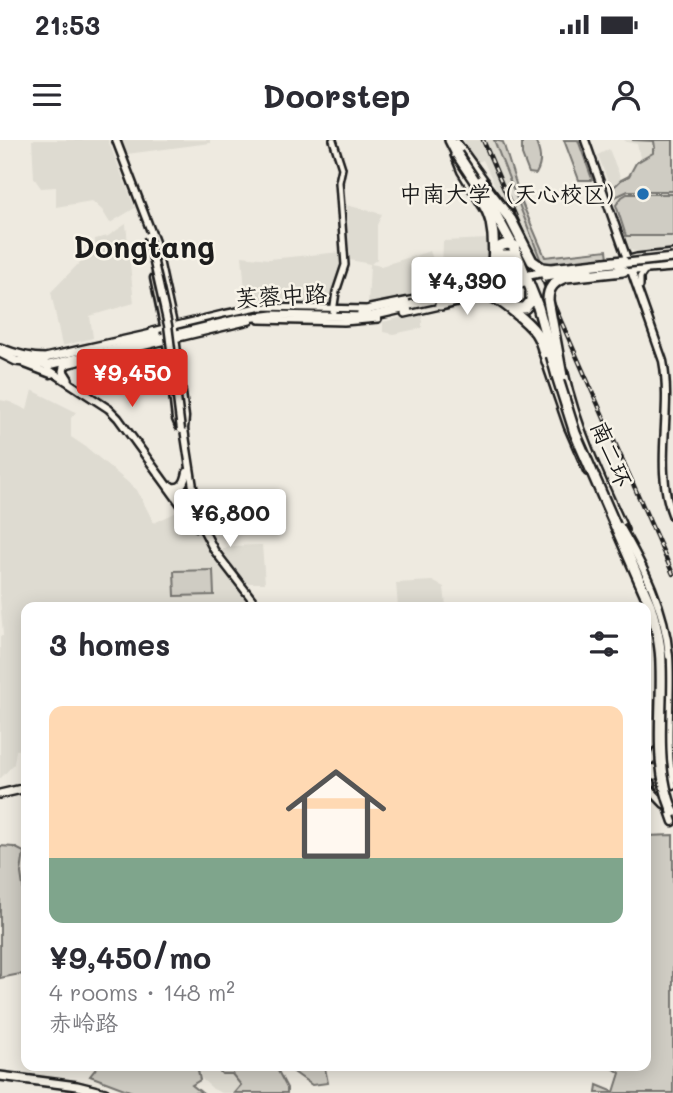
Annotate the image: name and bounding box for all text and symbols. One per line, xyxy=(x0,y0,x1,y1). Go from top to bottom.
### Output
text: 21:53 xyxy=(35,8,100,42)
text: Doorstep xyxy=(262,74,411,116)
icon: menu xyxy=(28,76,66,114)
icon: person xyxy=(607,76,645,114)
place label: 中南大学（天心校区） xyxy=(399,178,629,208)
marker: 中南大学（天心校区） xyxy=(635,186,651,202)
district label: Dongtang xyxy=(73,226,215,266)
pin: ¥4,390 xyxy=(410,258,524,317)
text: ¥4,390 xyxy=(427,265,507,295)
street label: 芙蓉中路 xyxy=(234,278,328,312)
pin: ¥9,450 xyxy=(75,350,189,409)
text: ¥9,450 xyxy=(93,357,171,387)
street label: 南二环 xyxy=(585,416,639,491)
pin: ¥6,800 xyxy=(173,490,287,549)
text: ¥6,800 xyxy=(190,497,270,527)
text: 3 homes xyxy=(49,624,170,664)
icon: filters xyxy=(585,625,623,663)
icon: home xyxy=(273,751,399,877)
text: ¥9,450/mo xyxy=(49,937,211,977)
text: 4 rooms · 148 m² xyxy=(49,977,235,1007)
text: 赤岭路 xyxy=(49,1007,118,1037)

